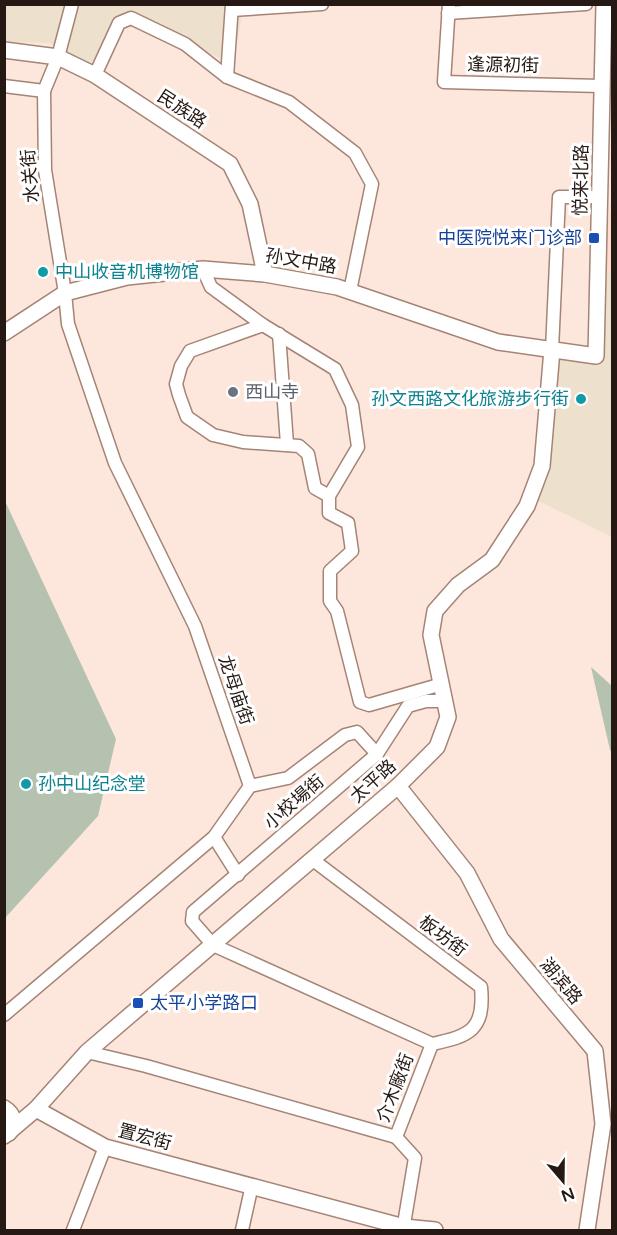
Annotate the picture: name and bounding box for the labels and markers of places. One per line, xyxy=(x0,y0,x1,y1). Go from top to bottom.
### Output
place label: 中医院悦来门诊部 xyxy=(438,227,582,249)
marker: 中医院悦来门诊部 xyxy=(587,231,601,245)
place label: 中山收音机博物馆 xyxy=(55,261,199,283)
marker: 中山收音机博物馆 xyxy=(36,265,50,279)
place label: 西山寺 xyxy=(245,381,299,403)
marker: 西山寺 xyxy=(226,385,240,399)
place label: 孙文西路文化旅游步行街 xyxy=(371,388,569,410)
marker: 孙文西路文化旅游步行街 xyxy=(574,392,588,406)
place label: 孙中山纪念堂 xyxy=(38,773,146,795)
marker: 孙中山纪念堂 xyxy=(19,777,33,791)
place label: 太平小学路口 xyxy=(150,992,258,1014)
marker: 太平小学路口 xyxy=(131,996,145,1010)

